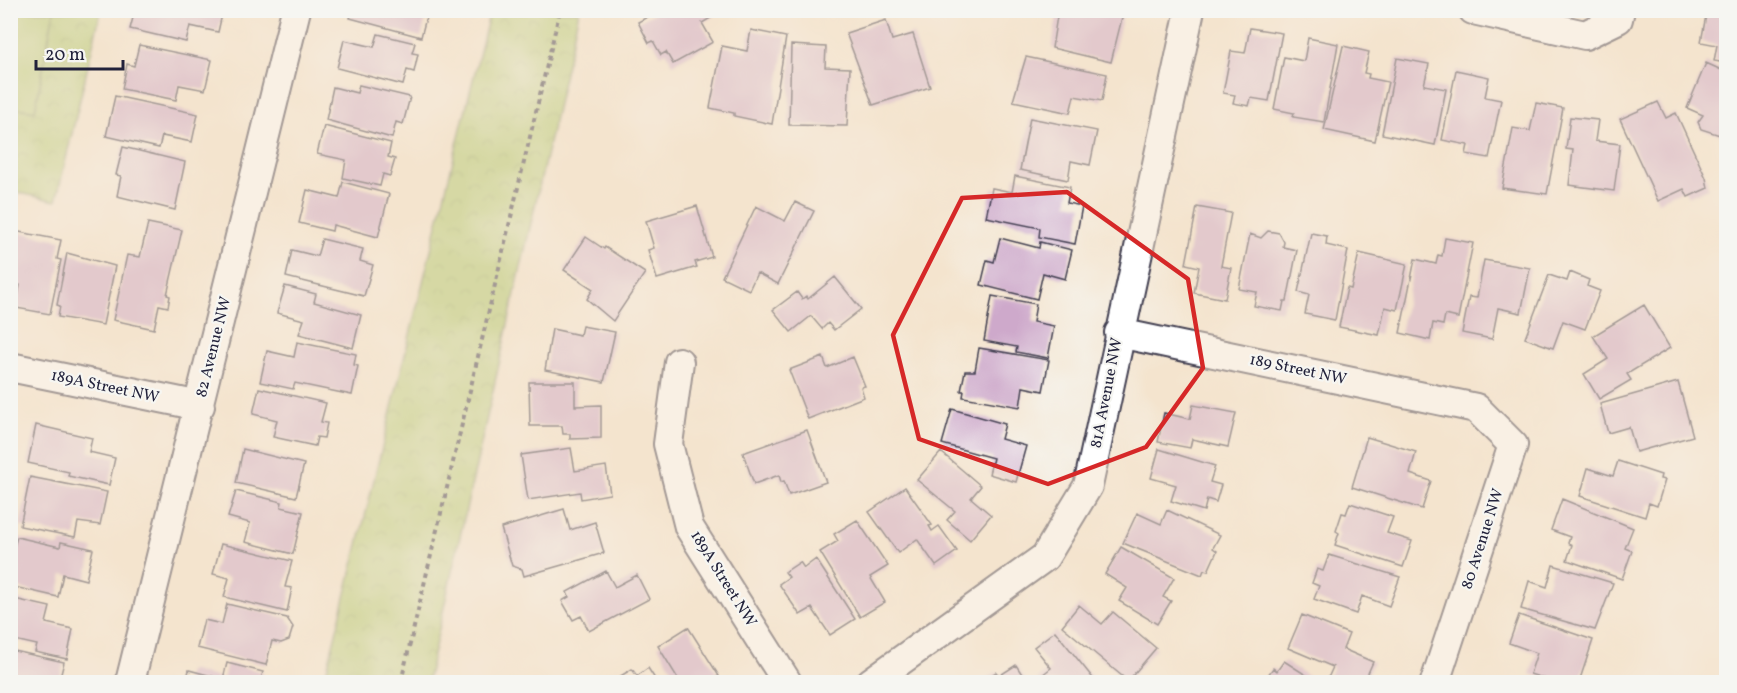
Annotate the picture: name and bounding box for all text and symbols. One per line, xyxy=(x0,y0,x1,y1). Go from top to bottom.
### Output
scale bar xyxy=(36,33,123,71)
text: 20 m xyxy=(45,43,85,68)
street label: 82 Avenue NW xyxy=(191,294,237,400)
street label: 81A Avenue NW xyxy=(1085,336,1129,450)
street label: 189 Street NW xyxy=(1247,349,1349,391)
street label: 189A Street NW xyxy=(49,365,161,409)
street label: 80 Avenue NW xyxy=(1456,486,1510,592)
street label: 189A Street NW xyxy=(684,526,762,632)

